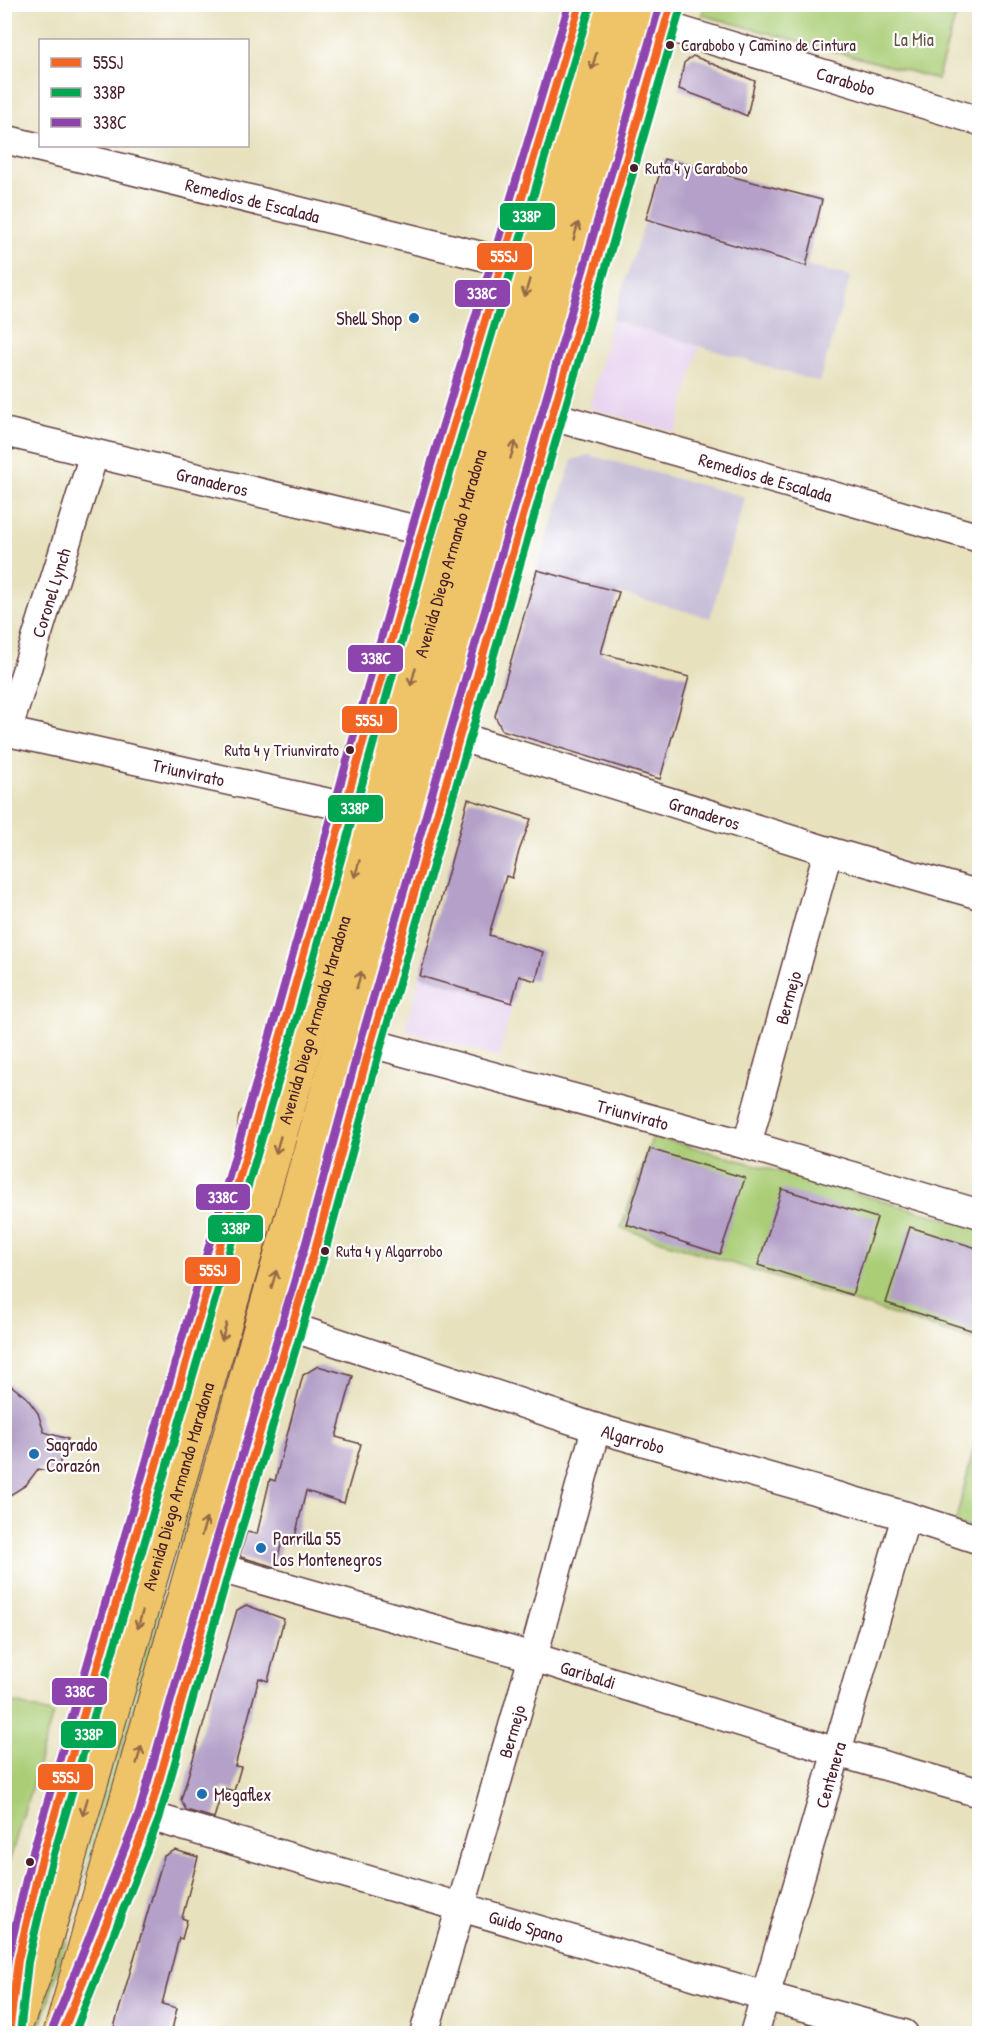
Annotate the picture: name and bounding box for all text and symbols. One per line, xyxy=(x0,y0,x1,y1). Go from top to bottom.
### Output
park label: La Mia xyxy=(894,27,934,52)
place label: Carabobo y Camino de Cintura xyxy=(681,34,856,56)
legend xyxy=(39,39,249,147)
marker: Carabobo y Camino de Cintura xyxy=(664,39,676,51)
text: 55SJ xyxy=(93,50,123,75)
one-way arrow xyxy=(588,51,599,70)
street label: Carabobo xyxy=(813,60,878,101)
text: 338P xyxy=(93,80,126,105)
text: 338C xyxy=(93,110,127,135)
place label: Ruta 4 y Carabobo xyxy=(645,157,748,179)
marker: Ruta 4 y Carabobo xyxy=(628,162,640,174)
street label: Remedios de Escalada xyxy=(183,171,322,228)
line badge: 338P xyxy=(499,202,556,231)
text: 338P xyxy=(513,205,542,227)
one-way arrow xyxy=(571,221,583,240)
line badge: 55SJ xyxy=(476,242,533,271)
text: 55SJ xyxy=(491,245,517,267)
one-way arrow xyxy=(521,278,532,297)
line badge: 338C xyxy=(454,279,511,308)
text: 338C xyxy=(467,282,497,304)
place label: Shell Shop xyxy=(336,306,402,331)
marker: Shell Shop xyxy=(407,311,421,325)
one-way arrow xyxy=(508,441,519,460)
street label: Avenida Diego Armando Maradona xyxy=(408,446,492,660)
street label: Remedios de Escalada xyxy=(696,446,835,508)
street label: Granaderos xyxy=(174,461,251,502)
street label: Coronel Lynch xyxy=(25,544,76,641)
line badge: 338C xyxy=(347,644,404,673)
text: 338C xyxy=(361,647,391,669)
one-way arrow xyxy=(407,667,418,686)
line badge: 55SJ xyxy=(341,705,398,734)
text: 55SJ xyxy=(356,709,382,731)
place label: Ruta 4 y Triunvirato xyxy=(225,739,340,761)
marker: Ruta 4 y Triunvirato xyxy=(344,744,356,756)
street label: Triunvirato xyxy=(150,752,227,792)
street label: Granaderos xyxy=(666,790,743,836)
line badge: 338P xyxy=(327,794,384,823)
text: 338P xyxy=(341,797,370,819)
one-way arrow xyxy=(351,859,362,878)
street label: Avenida Diego Armando Maradona xyxy=(272,913,356,1127)
street label: Bermejo xyxy=(768,968,807,1027)
one-way arrow xyxy=(354,971,365,990)
street label: Triunvirato xyxy=(594,1092,672,1136)
one-way arrow xyxy=(272,1135,283,1154)
line badge: 338C xyxy=(195,1183,251,1211)
text: 338C xyxy=(208,1186,238,1208)
line badge: 338P xyxy=(207,1214,264,1243)
text: 338P xyxy=(222,1217,251,1239)
place label: Ruta 4 y Algarrobo xyxy=(336,1240,443,1262)
marker: Ruta 4 y Algarrobo xyxy=(319,1245,331,1257)
line badge: 55SJ xyxy=(184,1256,241,1285)
text: 55SJ xyxy=(200,1259,226,1281)
one-way arrow xyxy=(269,1270,280,1289)
one-way arrow xyxy=(218,1322,230,1341)
street label: Avenida Diego Armando Maradona xyxy=(135,1379,220,1593)
street label: Algarrobo xyxy=(599,1418,668,1459)
place label: Sagrado Corazón xyxy=(46,1432,100,1478)
marker: Sagrado Corazón xyxy=(27,1447,41,1461)
one-way arrow xyxy=(199,1518,210,1537)
place label: Parrilla 55 Los Montenegros xyxy=(273,1526,382,1572)
marker: Parrilla 55 Los Montenegros xyxy=(254,1541,268,1555)
one-way arrow xyxy=(134,1610,145,1629)
street label: Garibaldi xyxy=(557,1654,619,1695)
line badge: 338C xyxy=(51,1677,108,1706)
text: 338C xyxy=(65,1680,95,1702)
street label: Bermejo xyxy=(492,1702,531,1761)
line badge: 338P xyxy=(60,1720,117,1749)
text: 338P xyxy=(75,1723,104,1745)
street label: Centenera xyxy=(808,1739,852,1811)
one-way arrow xyxy=(134,1746,145,1765)
line badge: 55SJ xyxy=(37,1763,94,1791)
text: 55SJ xyxy=(53,1766,79,1788)
place label: Megaflex xyxy=(214,1782,271,1807)
marker: Megaflex xyxy=(195,1787,209,1801)
one-way arrow xyxy=(79,1797,90,1816)
unlabelled marker xyxy=(24,1856,36,1868)
street label: Guido Spano xyxy=(486,1903,567,1949)

